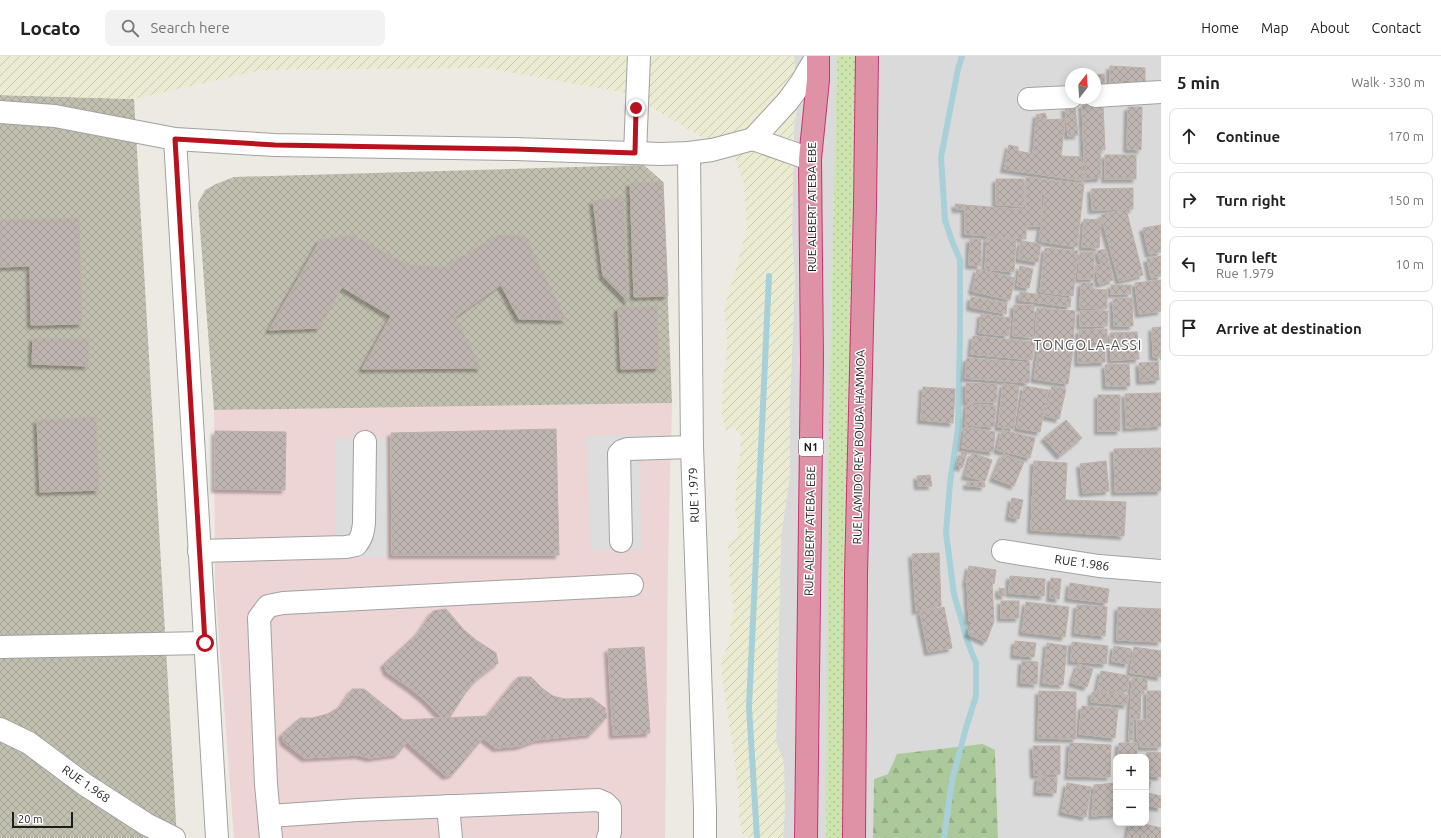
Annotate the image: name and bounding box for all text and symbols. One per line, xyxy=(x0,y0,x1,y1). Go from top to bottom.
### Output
search box xyxy=(105,10,385,46)
text: Locato xyxy=(20,17,81,39)
icon: search xyxy=(119,17,141,39)
text: Search here xyxy=(151,19,230,36)
text: Home xyxy=(1201,20,1239,36)
text: Map xyxy=(1261,20,1289,36)
text: About xyxy=(1311,20,1350,36)
text: Contact xyxy=(1372,20,1421,36)
north arrow xyxy=(1065,68,1101,104)
text: 5 min xyxy=(1177,73,1220,92)
text: Walk · 330 m xyxy=(1351,75,1425,89)
route end xyxy=(627,99,645,117)
icon: ahead xyxy=(1178,125,1200,147)
text: Continue xyxy=(1216,128,1280,145)
text: 170 m xyxy=(1388,129,1424,143)
street label: RUE ALBERT ATEBA EBE xyxy=(805,142,818,272)
icon: right xyxy=(1178,189,1200,211)
text: Turn right xyxy=(1216,192,1286,209)
text: 150 m xyxy=(1388,193,1424,207)
text: Turn left xyxy=(1216,249,1277,266)
icon: left xyxy=(1178,253,1200,275)
text: 10 m xyxy=(1395,257,1424,271)
text: Rue 1.979 xyxy=(1216,266,1274,280)
icon: arrive xyxy=(1178,317,1200,339)
text: Arrive at destination xyxy=(1216,320,1362,337)
district label: TONGOLA-ASSI xyxy=(1034,337,1142,353)
street label: RUE LAMIDO REY BOUBA HAMMOA xyxy=(850,349,867,544)
road number: N1 xyxy=(799,438,823,456)
street label: RUE ALBERT ATEBA EBE xyxy=(802,466,817,596)
street label: RUE 1.979 xyxy=(686,467,701,523)
street label: RUE 1.986 xyxy=(1054,552,1111,573)
route start xyxy=(196,634,214,652)
map controls xyxy=(1113,754,1149,826)
button: + xyxy=(1113,754,1149,790)
street label: RUE 1.968 xyxy=(60,762,113,805)
button: − xyxy=(1113,790,1149,826)
scale bar xyxy=(12,810,73,829)
text: 20 m xyxy=(18,813,42,825)

